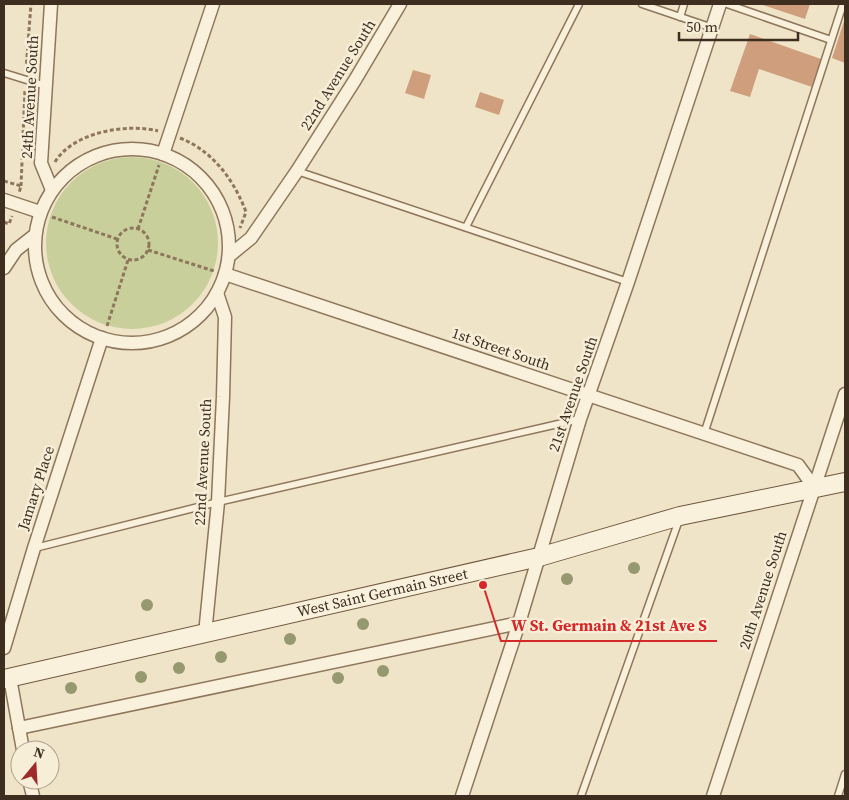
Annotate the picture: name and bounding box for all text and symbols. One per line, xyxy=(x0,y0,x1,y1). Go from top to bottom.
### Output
scale bar xyxy=(679,10,798,42)
street label: 22nd Avenue South xyxy=(295,15,380,134)
text: 50 m xyxy=(686,16,718,37)
street label: 24th Avenue South xyxy=(16,35,43,159)
street label: 1st Street South xyxy=(449,322,553,375)
street label: 21st Avenue South xyxy=(543,333,602,454)
street label: 22nd Avenue South xyxy=(189,398,216,526)
street label: Jamary Place xyxy=(12,443,59,534)
street label: 20th Avenue South xyxy=(733,528,792,652)
street label: West Saint Germain Street xyxy=(295,563,470,622)
callout: W St. Germain & 21st Ave S xyxy=(501,610,717,641)
text: W St. Germain & 21st Ave S xyxy=(511,614,707,636)
north arrow xyxy=(10,740,60,790)
text: N xyxy=(31,742,47,764)

